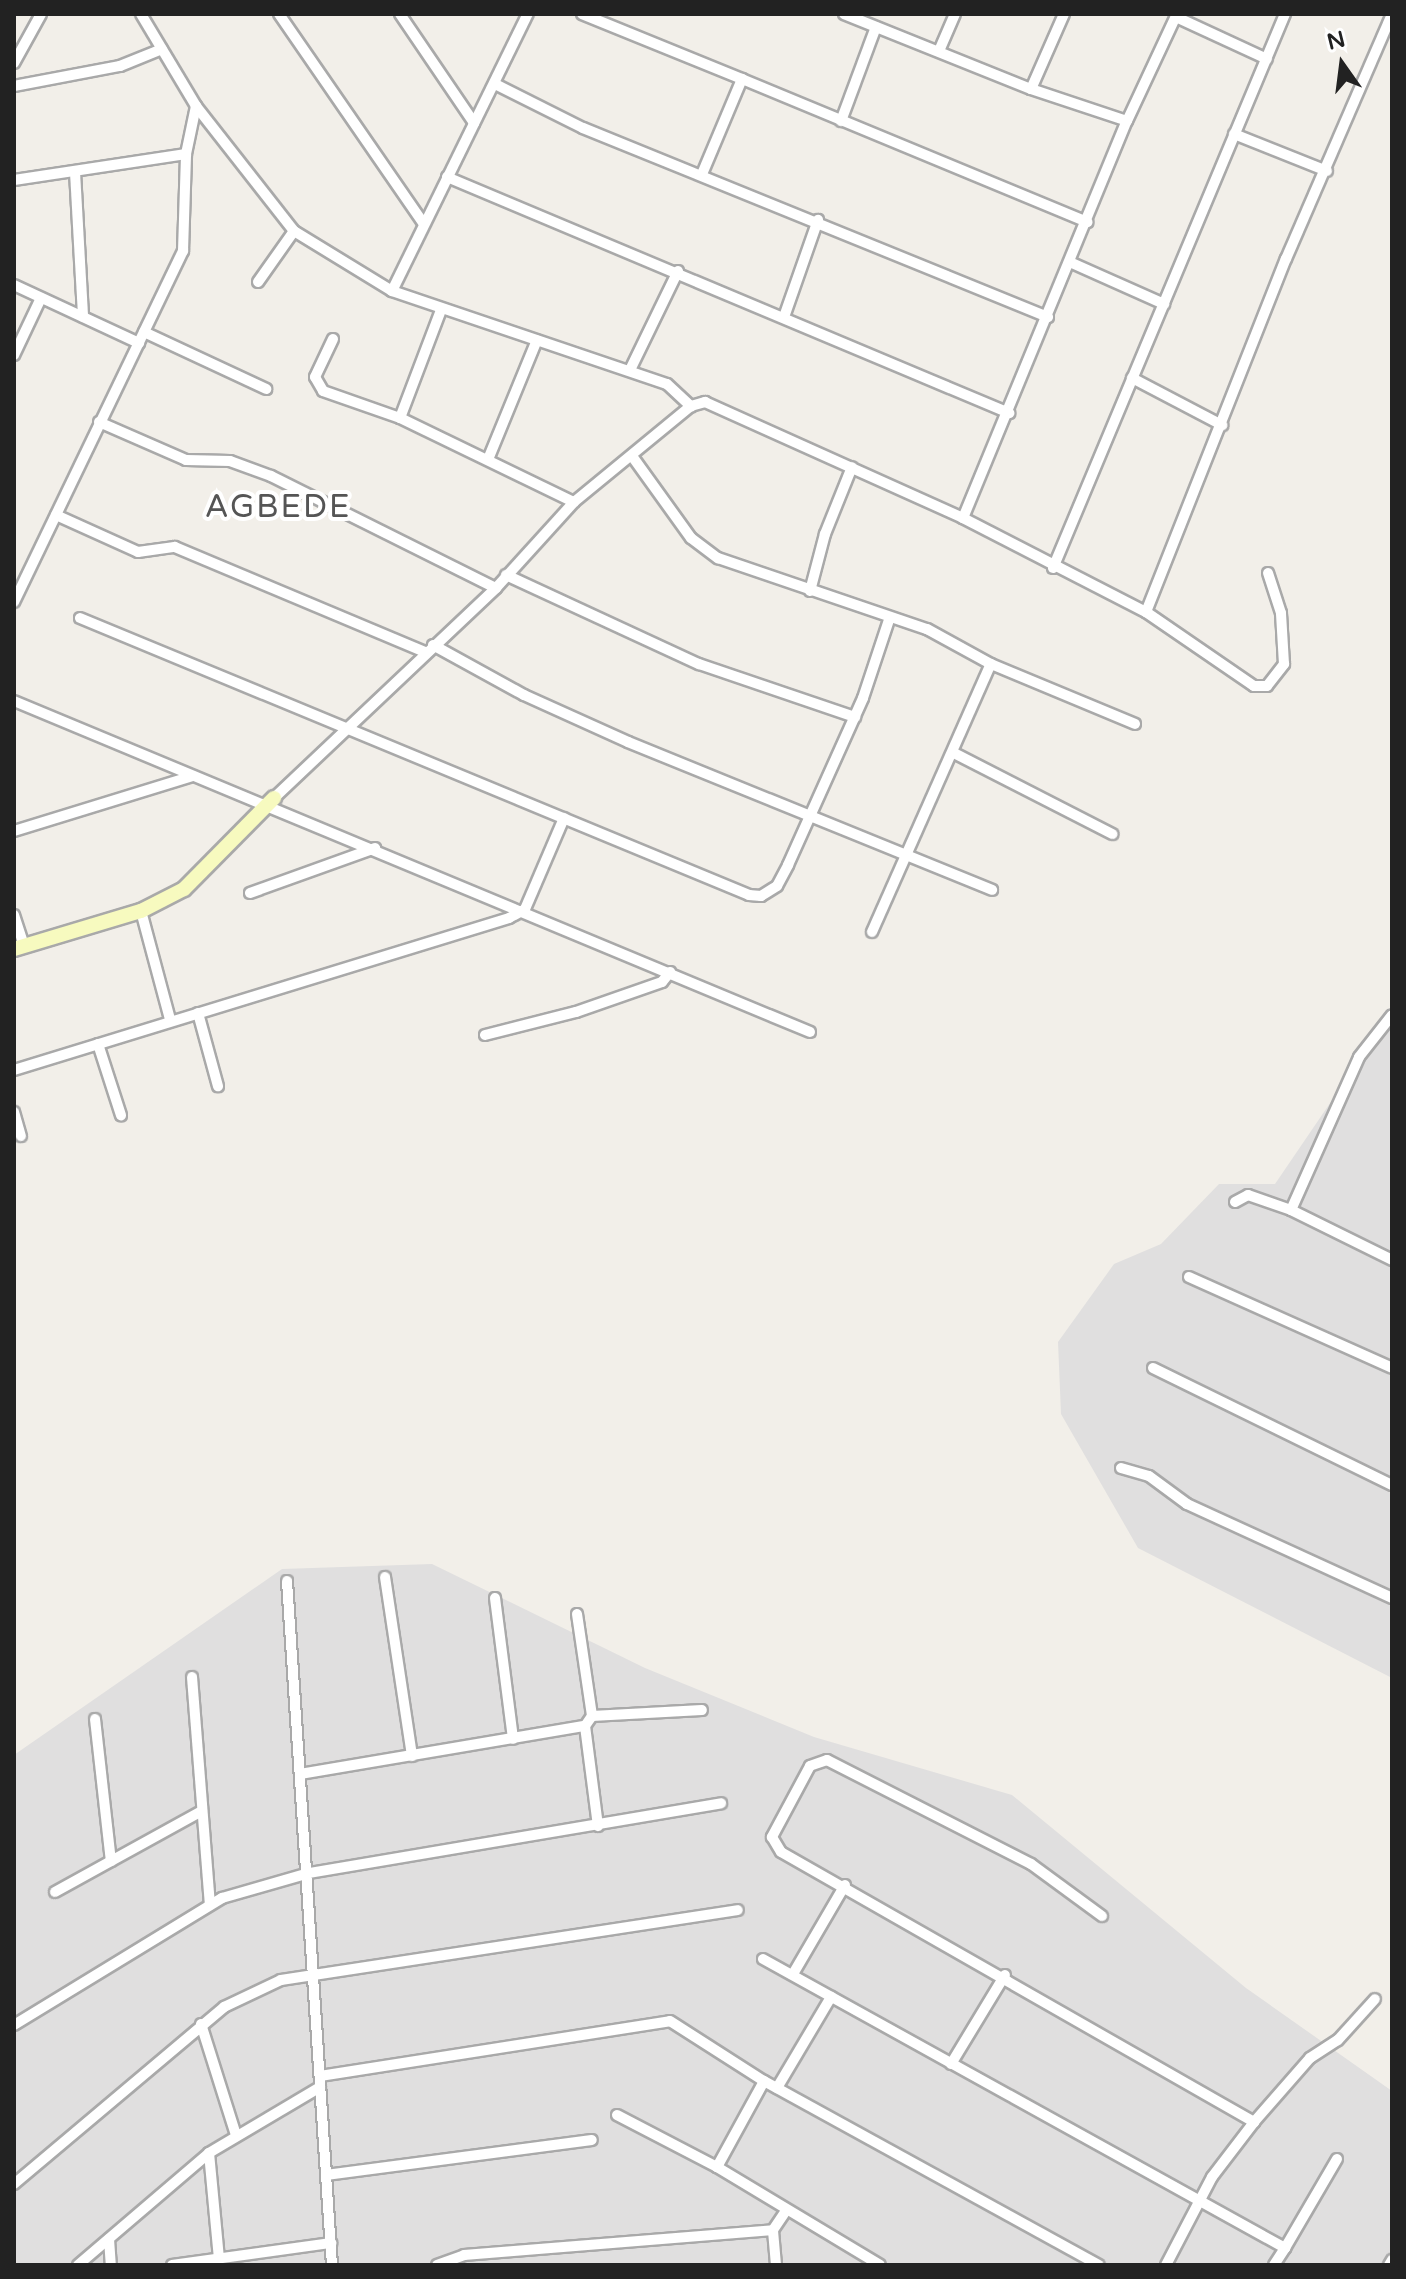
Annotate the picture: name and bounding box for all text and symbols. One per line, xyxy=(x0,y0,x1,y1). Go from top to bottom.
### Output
north arrow xyxy=(1302,24,1382,104)
text: N xyxy=(1324,26,1348,55)
district label: AGBEDE xyxy=(205,488,351,526)

